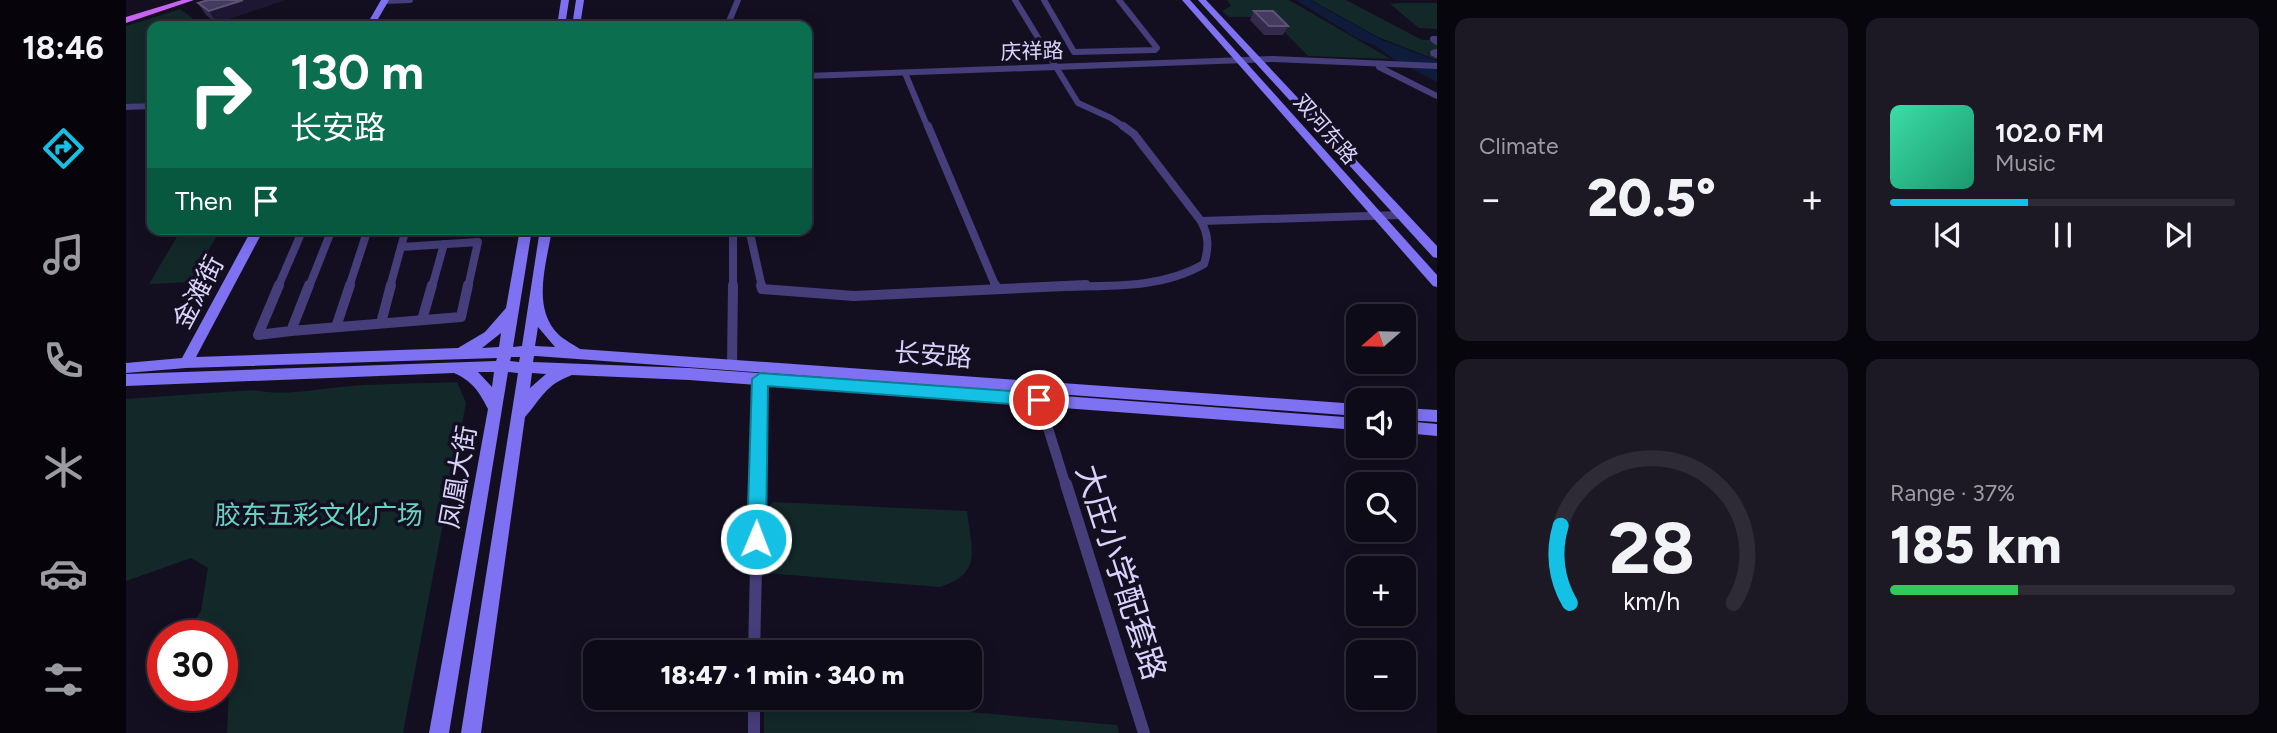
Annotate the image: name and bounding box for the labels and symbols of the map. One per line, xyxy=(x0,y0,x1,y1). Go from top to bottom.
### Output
street label: 庆祥路 xyxy=(1000,37,1064,65)
street label: 双河东路 xyxy=(1289,89,1363,169)
street label: 金滩街 xyxy=(166,250,230,334)
north arrow xyxy=(1346,304,1416,374)
street label: 长安路 xyxy=(893,336,973,374)
pin xyxy=(1009,370,1069,430)
street label: 凤凰大街 xyxy=(433,423,483,531)
street label: 大庄小学配套路 xyxy=(1068,460,1174,684)
park label: 胶东五彩文化广场 xyxy=(215,499,423,531)
position arrow xyxy=(719,502,793,576)
speed limit sign: 30 xyxy=(147,620,238,711)

